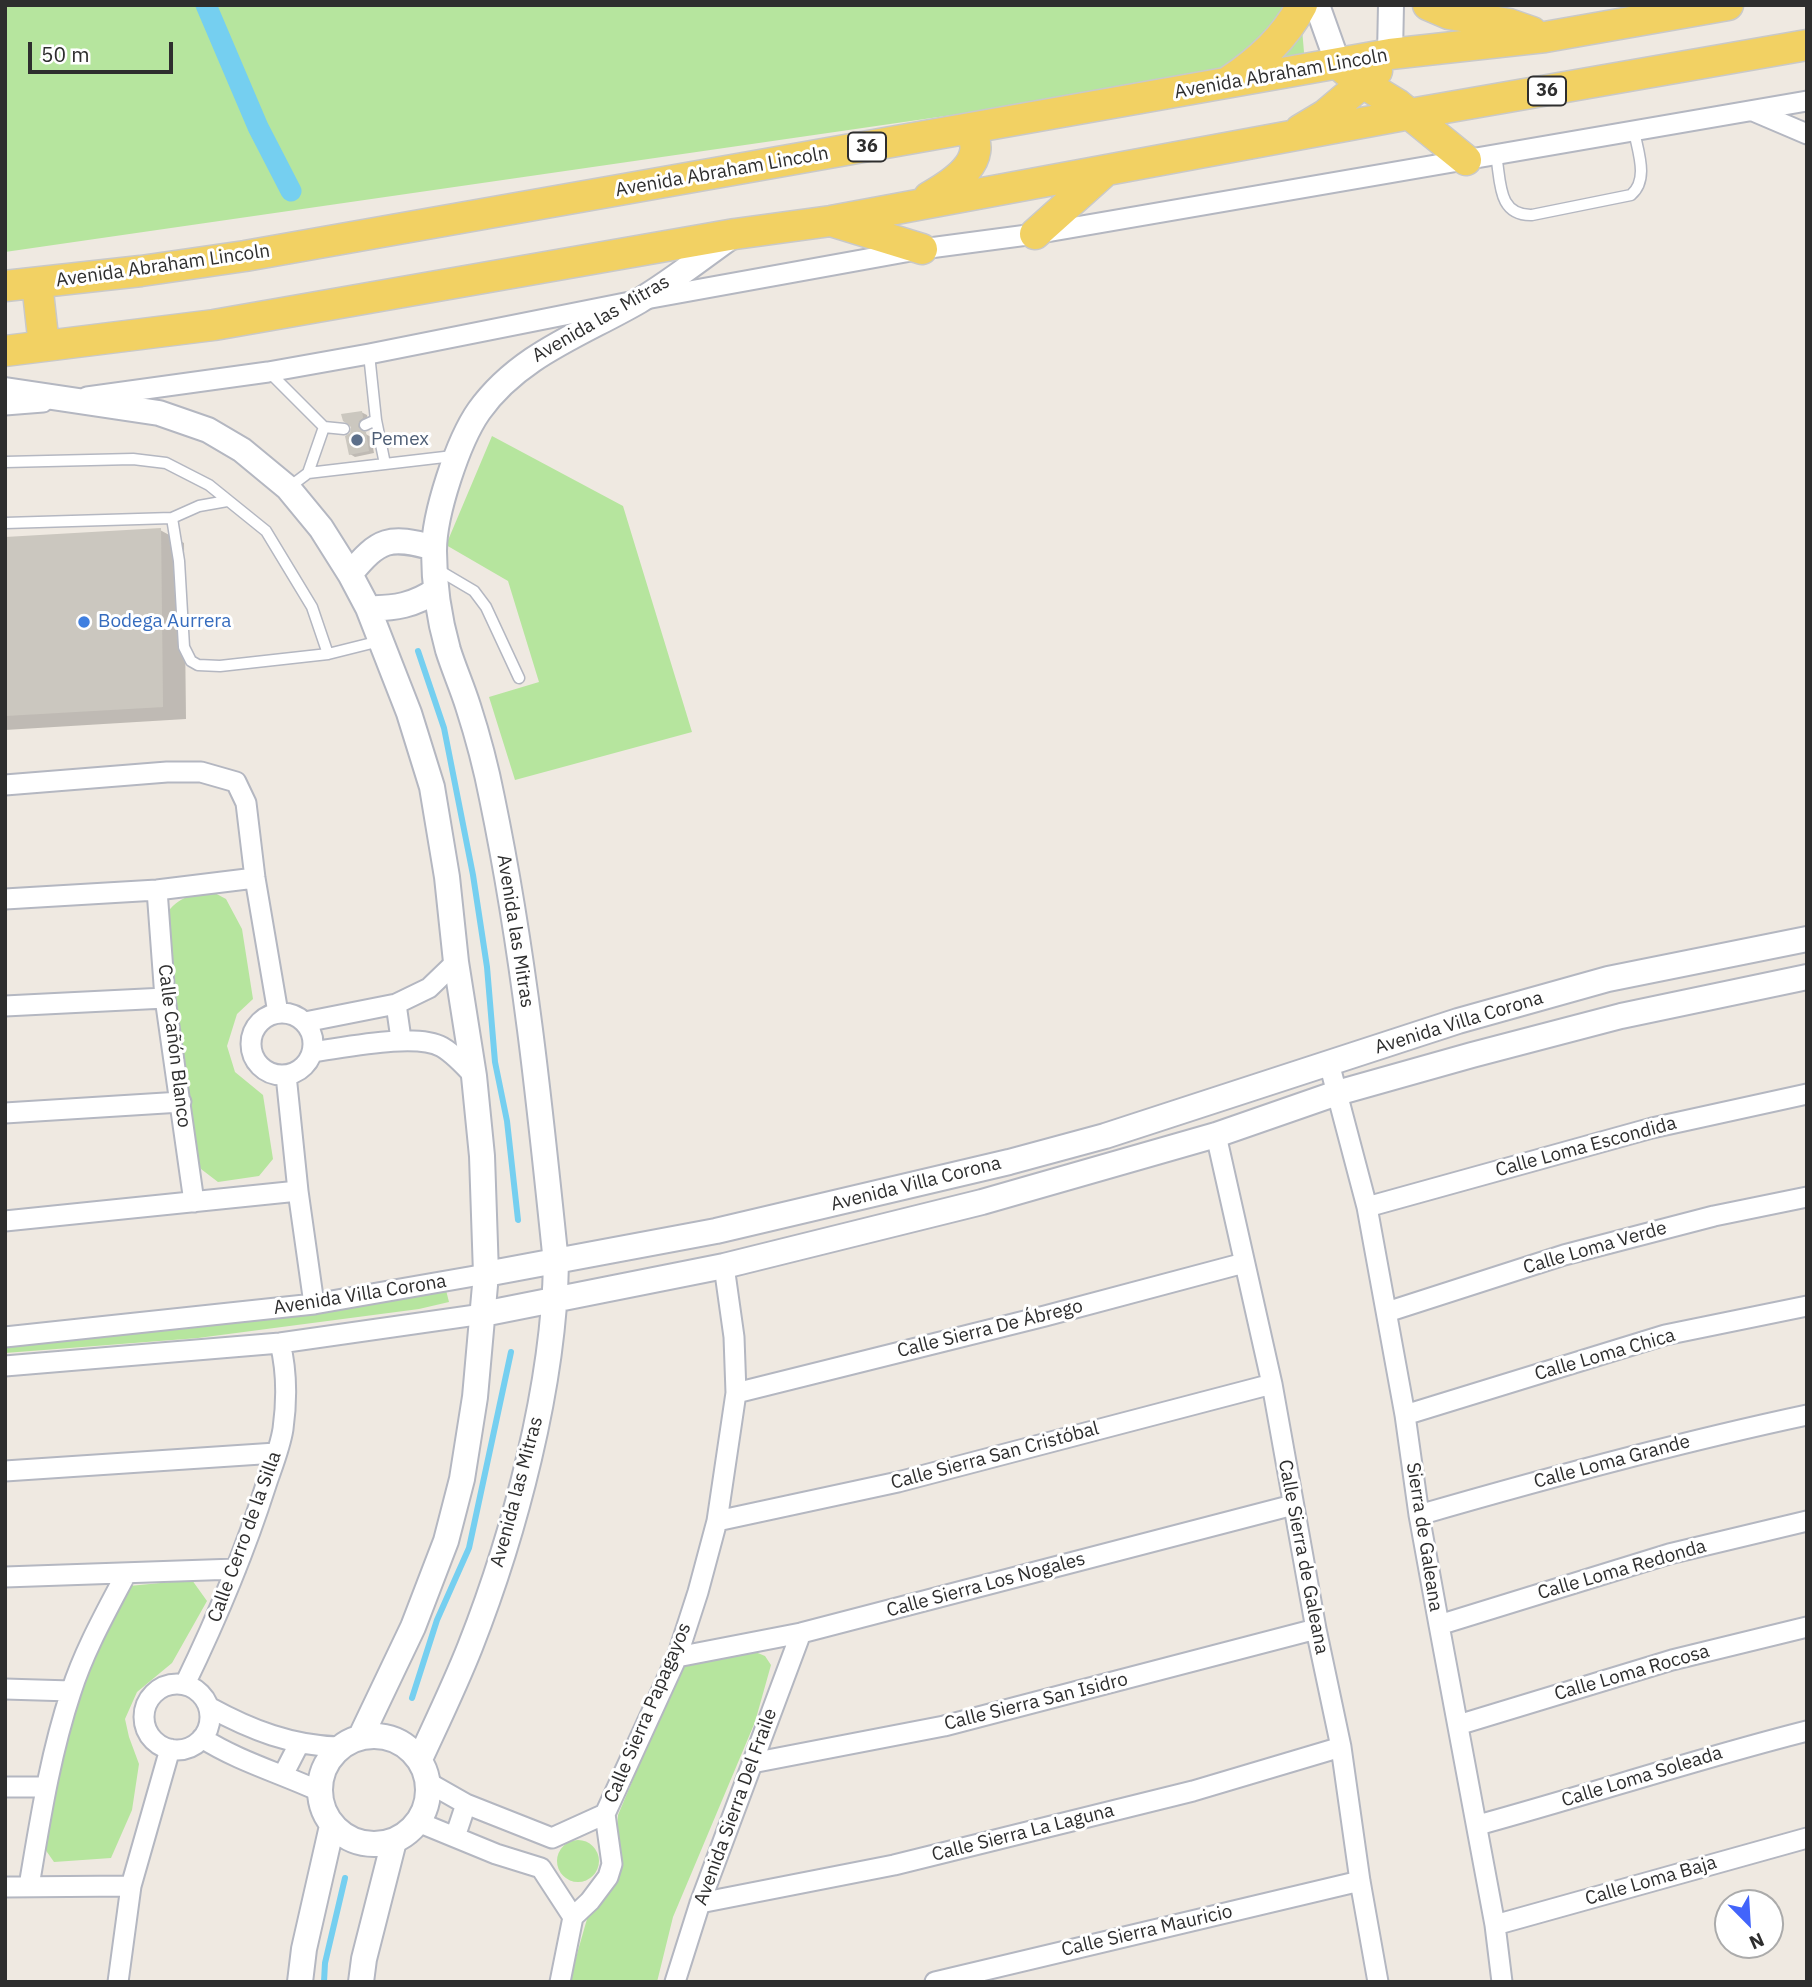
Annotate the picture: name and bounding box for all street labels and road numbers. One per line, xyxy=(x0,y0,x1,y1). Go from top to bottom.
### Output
street label: Avenida Abraham Lincoln xyxy=(1173,44,1389,104)
road number: 36 xyxy=(1528,76,1566,106)
road number: 36 xyxy=(848,132,886,162)
street label: Avenida Abraham Lincoln xyxy=(614,142,830,202)
street label: Avenida Abraham Lincoln xyxy=(54,240,272,292)
street label: Avenida las Mitras xyxy=(528,270,674,368)
street label: Avenida las Mitras xyxy=(492,853,538,1009)
street label: Calle Cañón Blanco xyxy=(153,963,195,1129)
street label: Avenida Villa Corona xyxy=(1372,987,1546,1059)
street label: Calle Loma Escondida xyxy=(1493,1112,1679,1182)
street label: Avenida Villa Corona xyxy=(828,1152,1004,1216)
street label: Calle Loma Verde xyxy=(1521,1217,1669,1279)
street label: Avenida Villa Corona xyxy=(272,1270,448,1320)
street label: Calle Sierra De Ábrego xyxy=(895,1295,1085,1363)
street label: Calle Loma Chica xyxy=(1532,1324,1678,1386)
street label: Avenida las Mitras xyxy=(486,1414,548,1570)
street label: Calle Sierra San Cristóbal xyxy=(888,1417,1102,1495)
street label: Calle Loma Grande xyxy=(1531,1430,1693,1494)
street label: Calle Cerro de la Silla xyxy=(203,1448,287,1626)
street label: Calle Sierra de Galeana xyxy=(1273,1458,1333,1656)
street label: Sierra de Galeana xyxy=(1401,1461,1447,1613)
street label: Calle Loma Redonda xyxy=(1535,1535,1709,1605)
street label: Calle Sierra Los Nogales xyxy=(884,1548,1088,1622)
street label: Calle Sierra Papagayos xyxy=(600,1619,696,1807)
street label: Calle Loma Rocosa xyxy=(1552,1640,1712,1706)
street label: Calle Sierra San Isidro xyxy=(942,1668,1130,1736)
street label: Avenida Sierra Del Fraile xyxy=(690,1705,782,1909)
street label: Calle Loma Soleada xyxy=(1559,1742,1725,1812)
street label: Calle Sierra La Laguna xyxy=(929,1799,1117,1867)
street label: Calle Loma Baja xyxy=(1583,1851,1719,1911)
street label: Calle Sierra Mauricio xyxy=(1059,1900,1235,1962)

